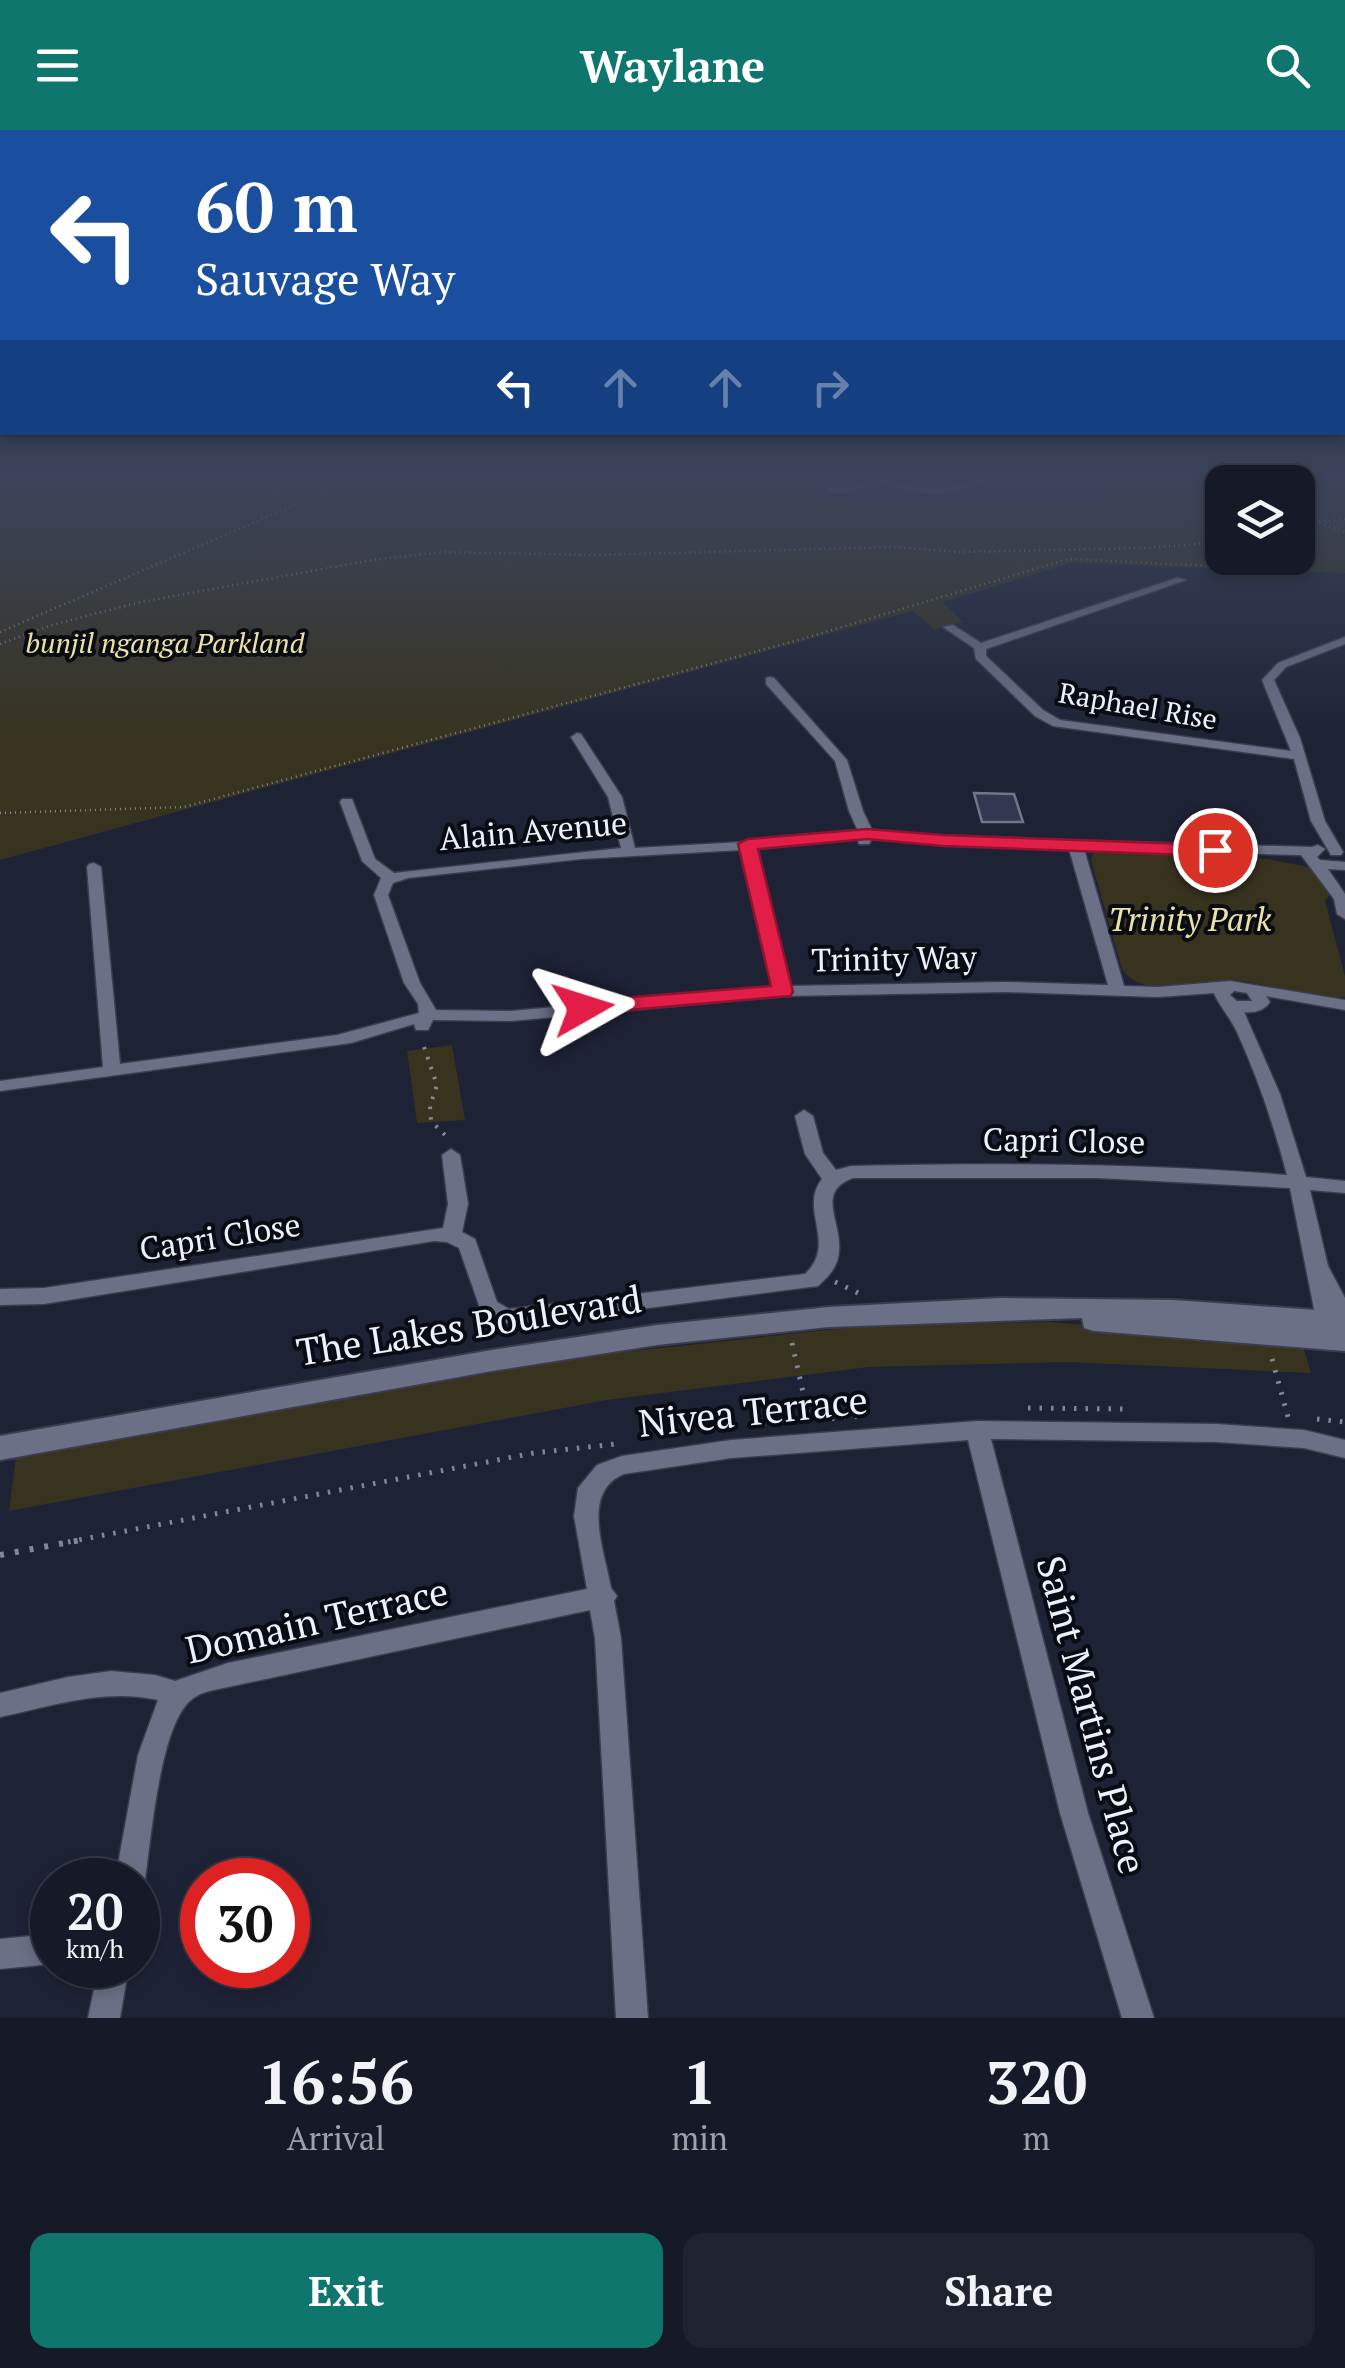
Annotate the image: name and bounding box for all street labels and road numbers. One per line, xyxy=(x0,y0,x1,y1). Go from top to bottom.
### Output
street label: Raphael Rise xyxy=(1056,673,1220,738)
street label: Alain Avenue xyxy=(437,801,629,859)
street label: Trinity Way xyxy=(811,936,978,980)
street label: Capri Close xyxy=(982,1118,1146,1162)
street label: Capri Close xyxy=(136,1203,303,1269)
street label: The Lakes Boulevard xyxy=(293,1273,645,1377)
street label: Nivea Terrace xyxy=(636,1374,870,1448)
street label: Saint Martins Place xyxy=(1026,1550,1158,1879)
street label: Domain Terrace xyxy=(181,1566,453,1675)

